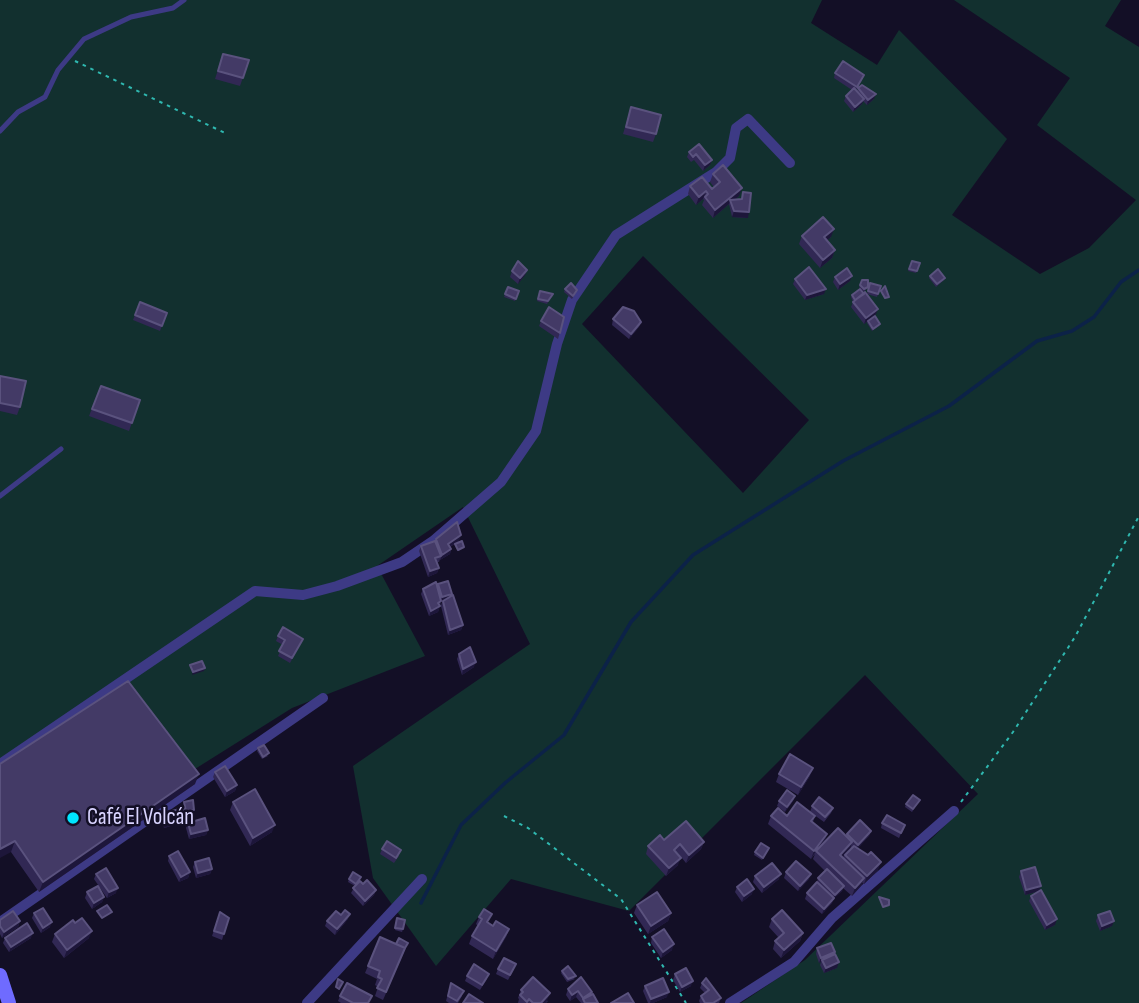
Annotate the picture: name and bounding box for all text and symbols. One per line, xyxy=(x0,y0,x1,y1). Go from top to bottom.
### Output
place label: Café El Volcán xyxy=(87,804,194,832)
marker: Café El Volcán xyxy=(65,810,81,826)

